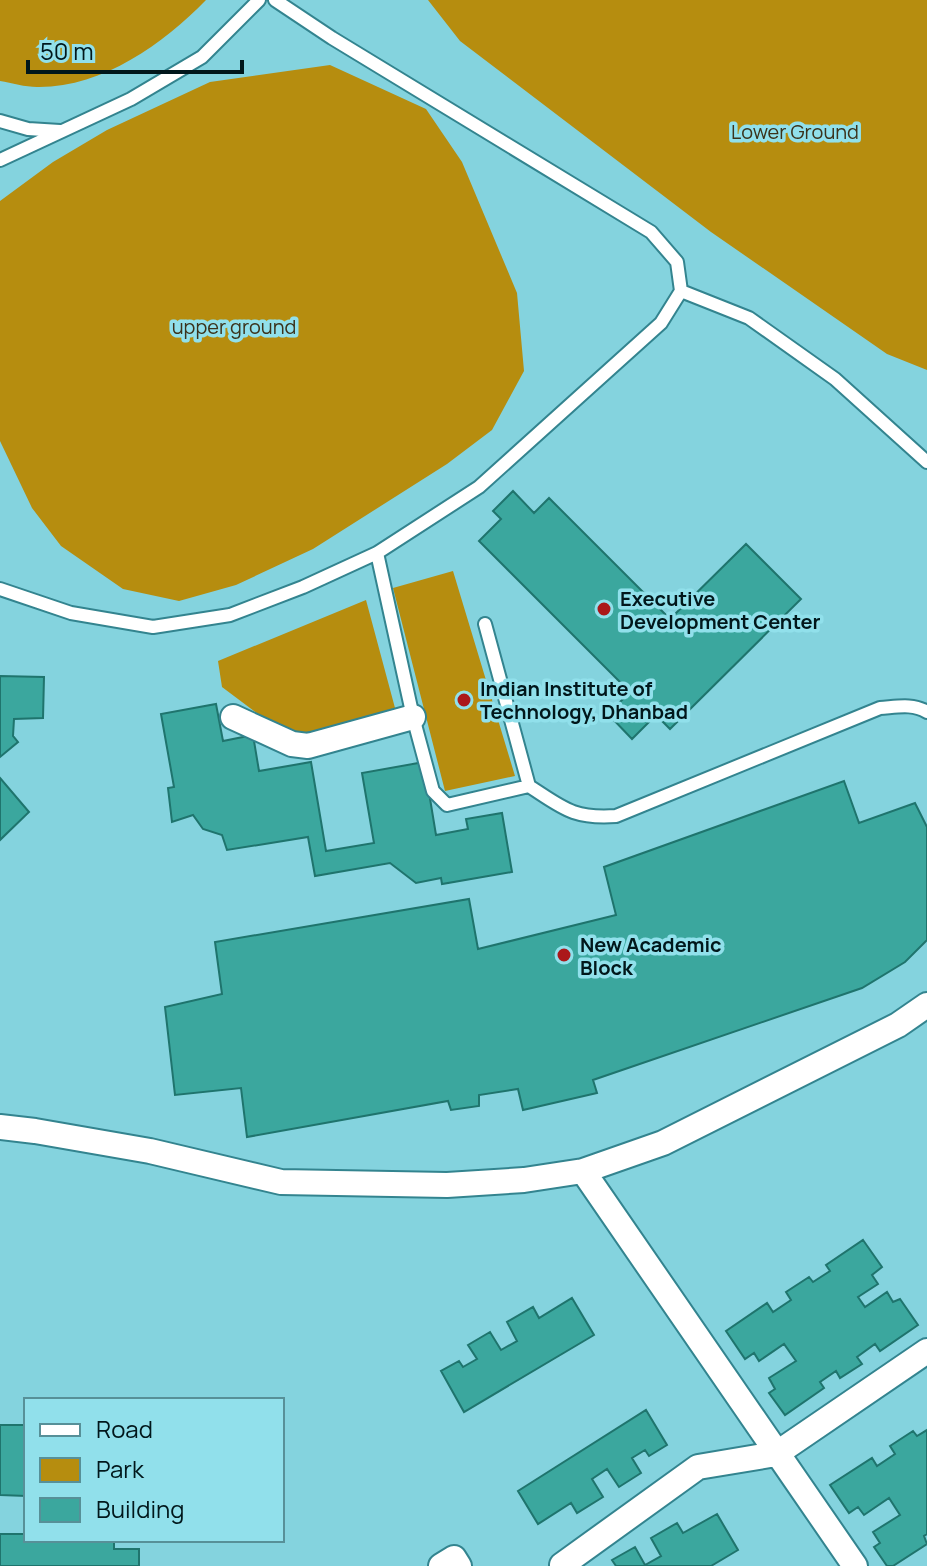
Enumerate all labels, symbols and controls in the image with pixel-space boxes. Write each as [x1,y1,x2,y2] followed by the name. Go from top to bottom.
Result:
[28,24,242,74] scale bar
[40,34,94,67] text: 50 m
[731,118,859,145] park label: Lower Ground
[172,313,296,340] park label: upper ground
[620,585,821,635] place label: Executive Development Center
[595,600,613,618] marker: Executive Development Center
[480,675,688,725] place label: Indian Institute of Technology, Dhanbad
[455,691,473,709] marker: Indian Institute of Technology, Dhanbad
[580,931,722,981] place label: New Academic Block
[555,946,573,964] marker: New Academic Block
[24,1398,284,1542] legend
[96,1412,153,1445] text: Road
[96,1452,145,1485] text: Park
[96,1492,184,1525] text: Building

